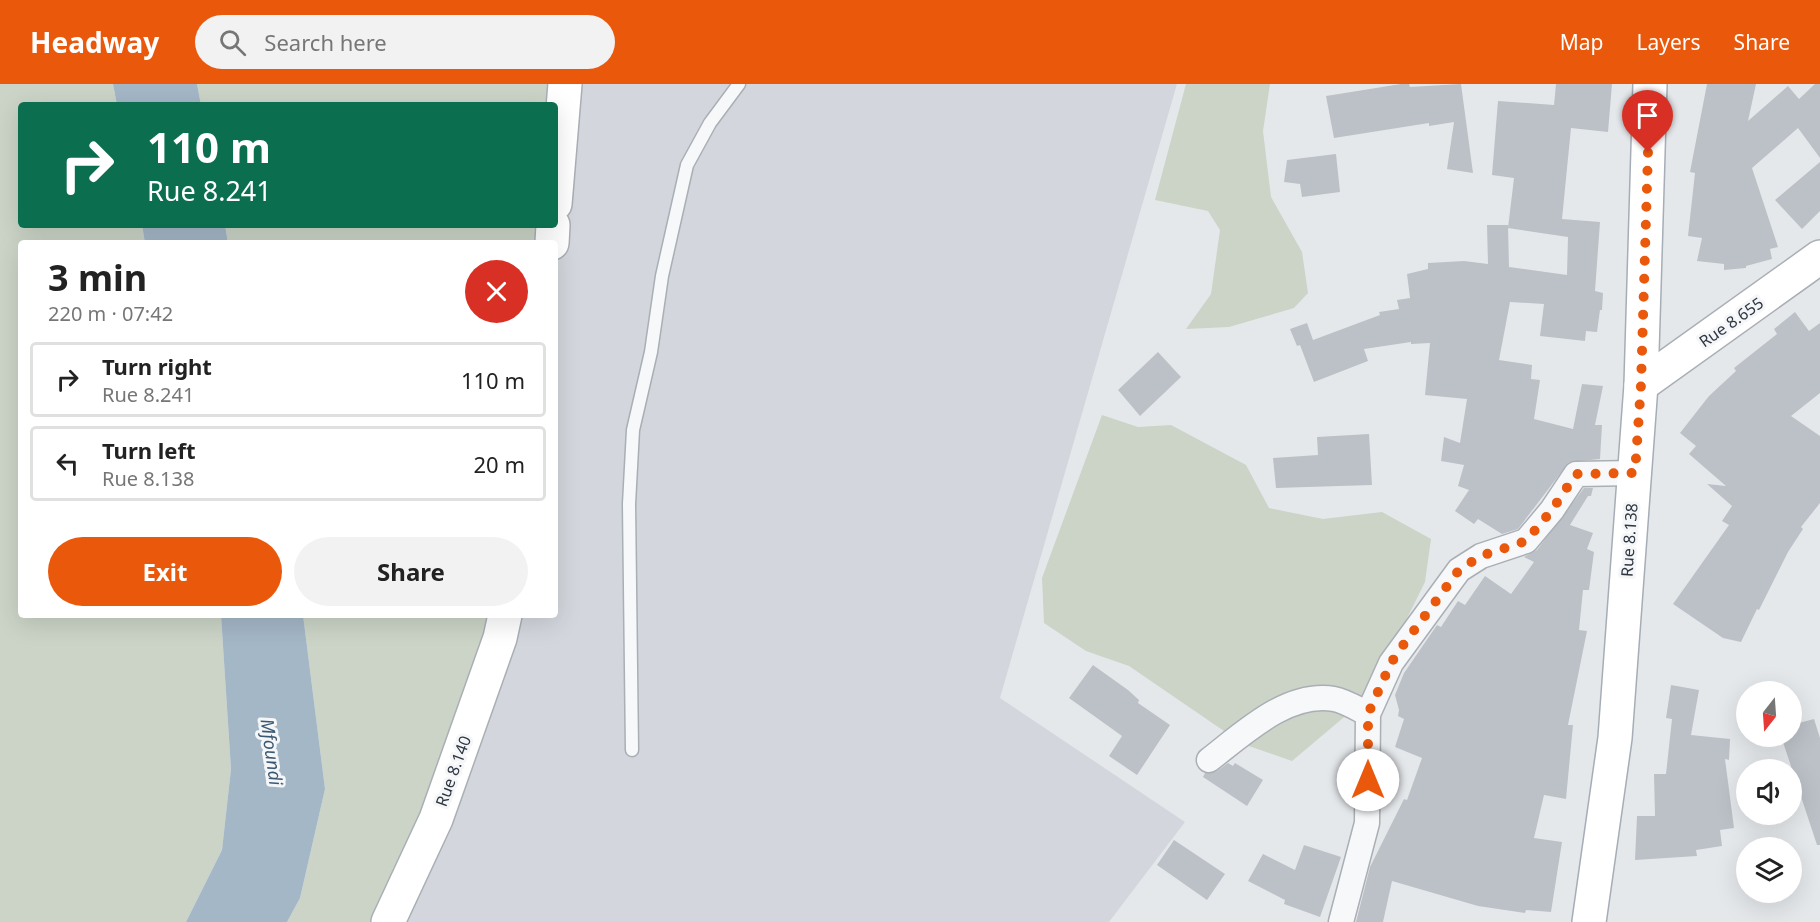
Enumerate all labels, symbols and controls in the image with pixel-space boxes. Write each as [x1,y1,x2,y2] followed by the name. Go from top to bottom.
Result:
[195,15,615,69] search box
[30,23,159,61] text: Headway
[216,26,249,59] icon: search
[264,27,387,57] text: Search here
[1560,28,1604,56] text: Map
[1637,28,1701,56] text: Layers
[1734,28,1790,56] text: Share
[1622,90,1673,152] pin
[1631,99,1664,132] icon: arrive
[147,118,271,175] text: 110 m
[48,126,126,204] icon: right
[147,172,272,209] text: Rue 8.241
[48,253,147,302] text: 3 min
[465,260,528,323] button: close
[1694,292,1768,352] street label: Rue 8.655
[48,300,173,327] text: 220 m · 07:42
[102,351,212,381] text: Turn right
[51,363,84,396] icon: right
[461,365,525,395] text: 110 m
[102,381,194,408] text: Rue 8.241
[102,435,196,465] text: Turn left
[51,447,84,480] icon: left
[474,449,525,479] text: 20 m
[102,465,194,492] text: Rue 8.138
[1615,502,1643,578] street label: Rue 8.138
[48,537,282,606] button: Exit
[294,537,528,606] button: Share
[1736,681,1802,747] north arrow
[1736,681,1802,903] map controls
[255,717,289,787] water label: Mfoundi
[430,733,476,809] street label: Rue 8.140
[1336,748,1400,812] position arrow
[1736,759,1802,825] button: sound
[1736,837,1802,903] button: layers

